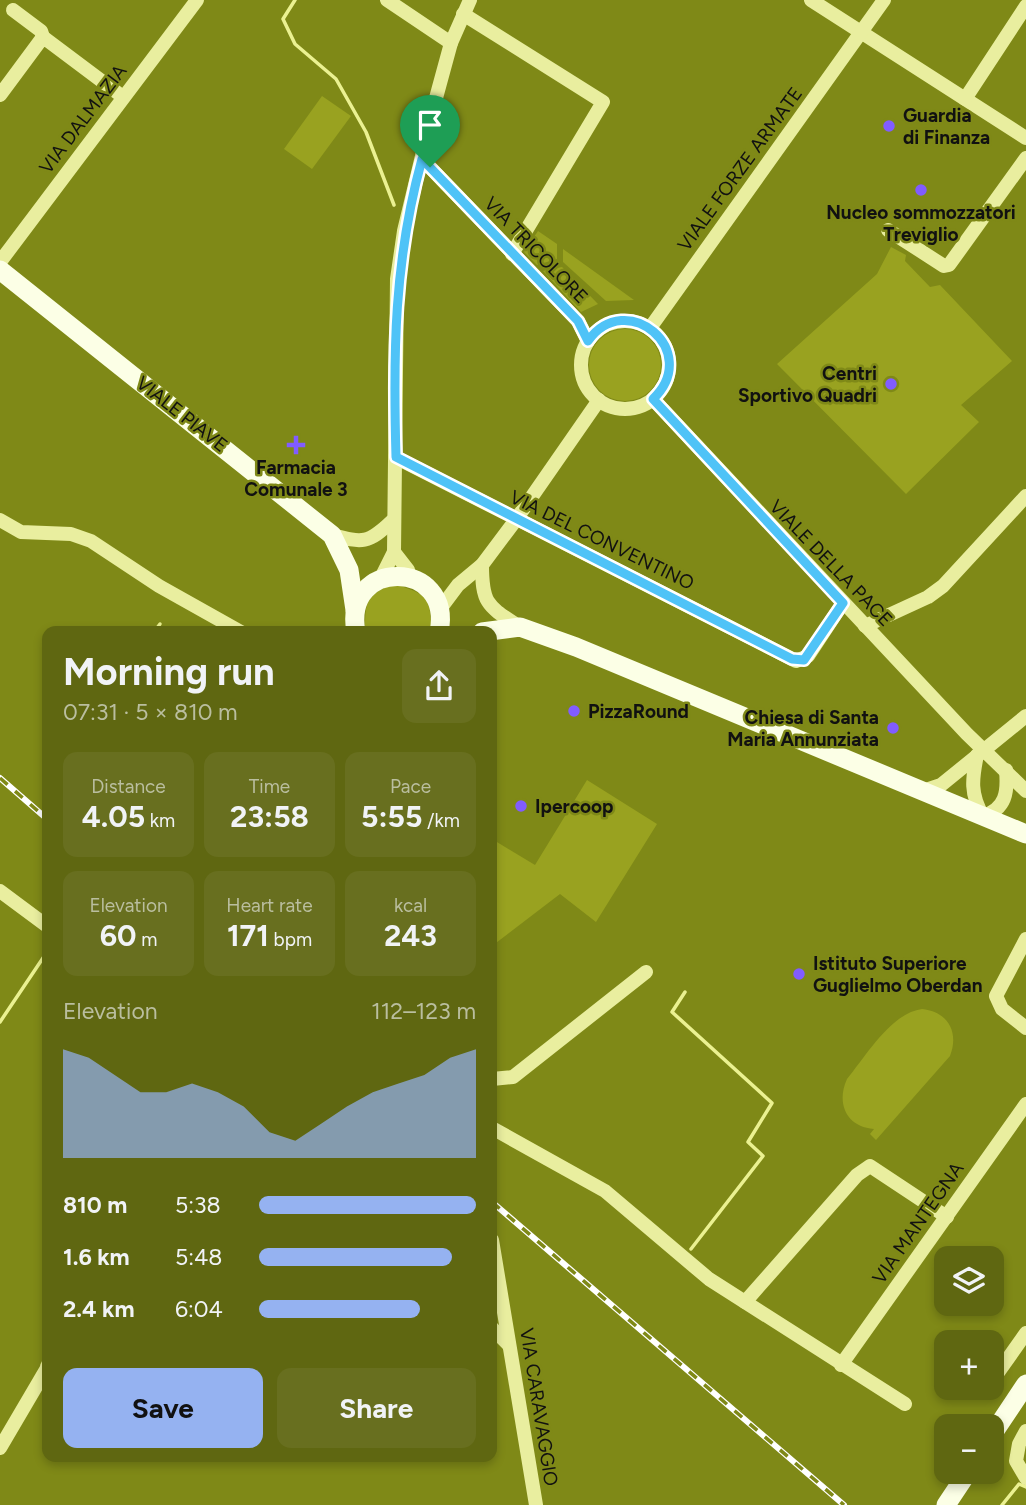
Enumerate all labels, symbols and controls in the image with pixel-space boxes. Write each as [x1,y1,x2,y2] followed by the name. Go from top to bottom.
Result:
[34,60,132,178] street label: VIA DALMAZIA
[673,82,807,256] street label: VIALE FORZE ARMATE
[400,95,460,167] pin
[903,104,990,149] place label: Guardia di Finanza
[411,106,449,144] icon: arrive
[881,118,897,134] marker: Guardia di Finanza
[913,182,929,198] marker: Nucleo sommozzatori Treviglio
[479,192,593,308] street label: VIA TRICOLORE
[826,201,1016,246] place label: Nucleo sommozzatori Treviglio
[738,362,877,407] place label: Centri Sportivo Quadri
[132,371,232,457] street label: VIALE PIAVE
[883,376,899,392] marker: Centri Sportivo Quadri
[288,437,304,453] marker: Farmacia Comunale 3
[244,456,348,501] place label: Farmacia Comunale 3
[506,485,698,595] street label: VIA DEL CONVENTINO
[765,495,897,631] street label: VIALE DELLA PACE
[63,649,275,695] text: Morning run
[402,649,476,723] button: share
[63,698,238,726] text: 07:31 · 5 × 810 m
[588,700,689,723] place label: PizzaRound
[566,703,582,719] marker: PizzaRound
[727,706,879,751] place label: Chiesa di Santa Maria Annunziata
[885,720,901,736] marker: Chiesa di Santa Maria Annunziata
[91,775,166,798] text: Distance
[249,775,290,798] text: Time
[390,775,431,798] text: Pace
[535,795,614,818] place label: Ipercoop
[82,798,145,835] text: 4.05
[230,798,309,835] text: 23:58
[361,798,422,835] text: 5:55
[513,798,529,814] marker: Ipercoop
[145,809,175,832] text: km
[422,809,460,832] text: /km
[89,894,168,917] text: Elevation
[226,894,313,917] text: Heart rate
[394,894,427,917] text: kcal
[100,917,136,954] text: 60
[227,917,269,954] text: 171
[384,917,437,954] text: 243
[136,928,157,951] text: m
[269,928,312,951] text: bpm
[813,952,983,997] place label: Istituto Superiore Guglielmo Oberdan
[791,966,807,982] marker: Istituto Superiore Guglielmo Oberdan
[63,997,158,1025] text: Elevation
[371,997,476,1025] text: 112–123 m
[867,1158,969,1288] street label: VIA MANTEGNA
[63,1191,127,1219] text: 810 m
[175,1191,221,1219] text: 5:38
[63,1243,130,1271] text: 1.6 km
[175,1243,222,1271] text: 5:48
[934,1246,1004,1484] map controls
[934,1246,1004,1316] button: layers
[63,1295,134,1323] text: 2.4 km
[175,1295,223,1323] text: 6:04
[515,1326,563,1488] street label: VIA CARAVAGGIO
[934,1330,1004,1400] button: +
[63,1368,263,1448] button: Save
[277,1368,476,1448] button: Share
[934,1414,1004,1484] button: −

